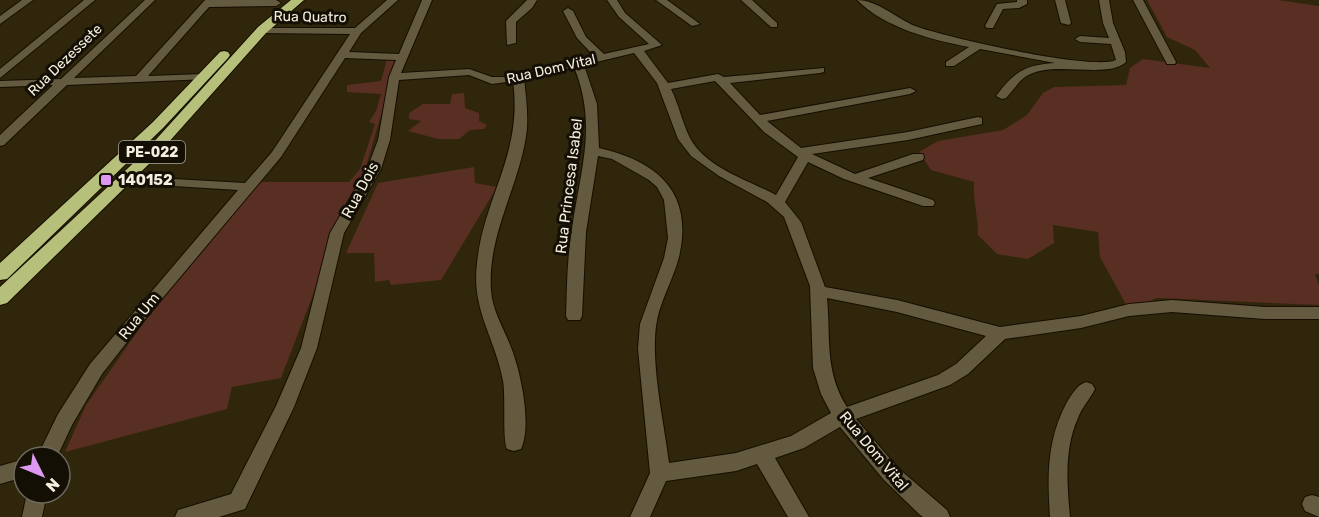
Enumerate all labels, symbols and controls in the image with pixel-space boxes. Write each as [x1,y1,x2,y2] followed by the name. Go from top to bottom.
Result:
[273,8,347,26] street label: Rua Quatro
[24,20,106,100] street label: Rua Dezessete
[505,50,597,88] street label: Rua Dom Vital
[552,117,586,255] street label: Rua Princesa Isabel
[119,141,185,163] road number: PE-022
[338,159,382,221] street label: Rua Dois
[118,171,173,189] place label: 140152
[99,173,113,187] marker: 140152
[115,289,163,343] street label: Rua Um
[836,408,912,494] street label: Rua Dom Vital
[12,445,72,505] north arrow
[42,474,63,496] text: N

